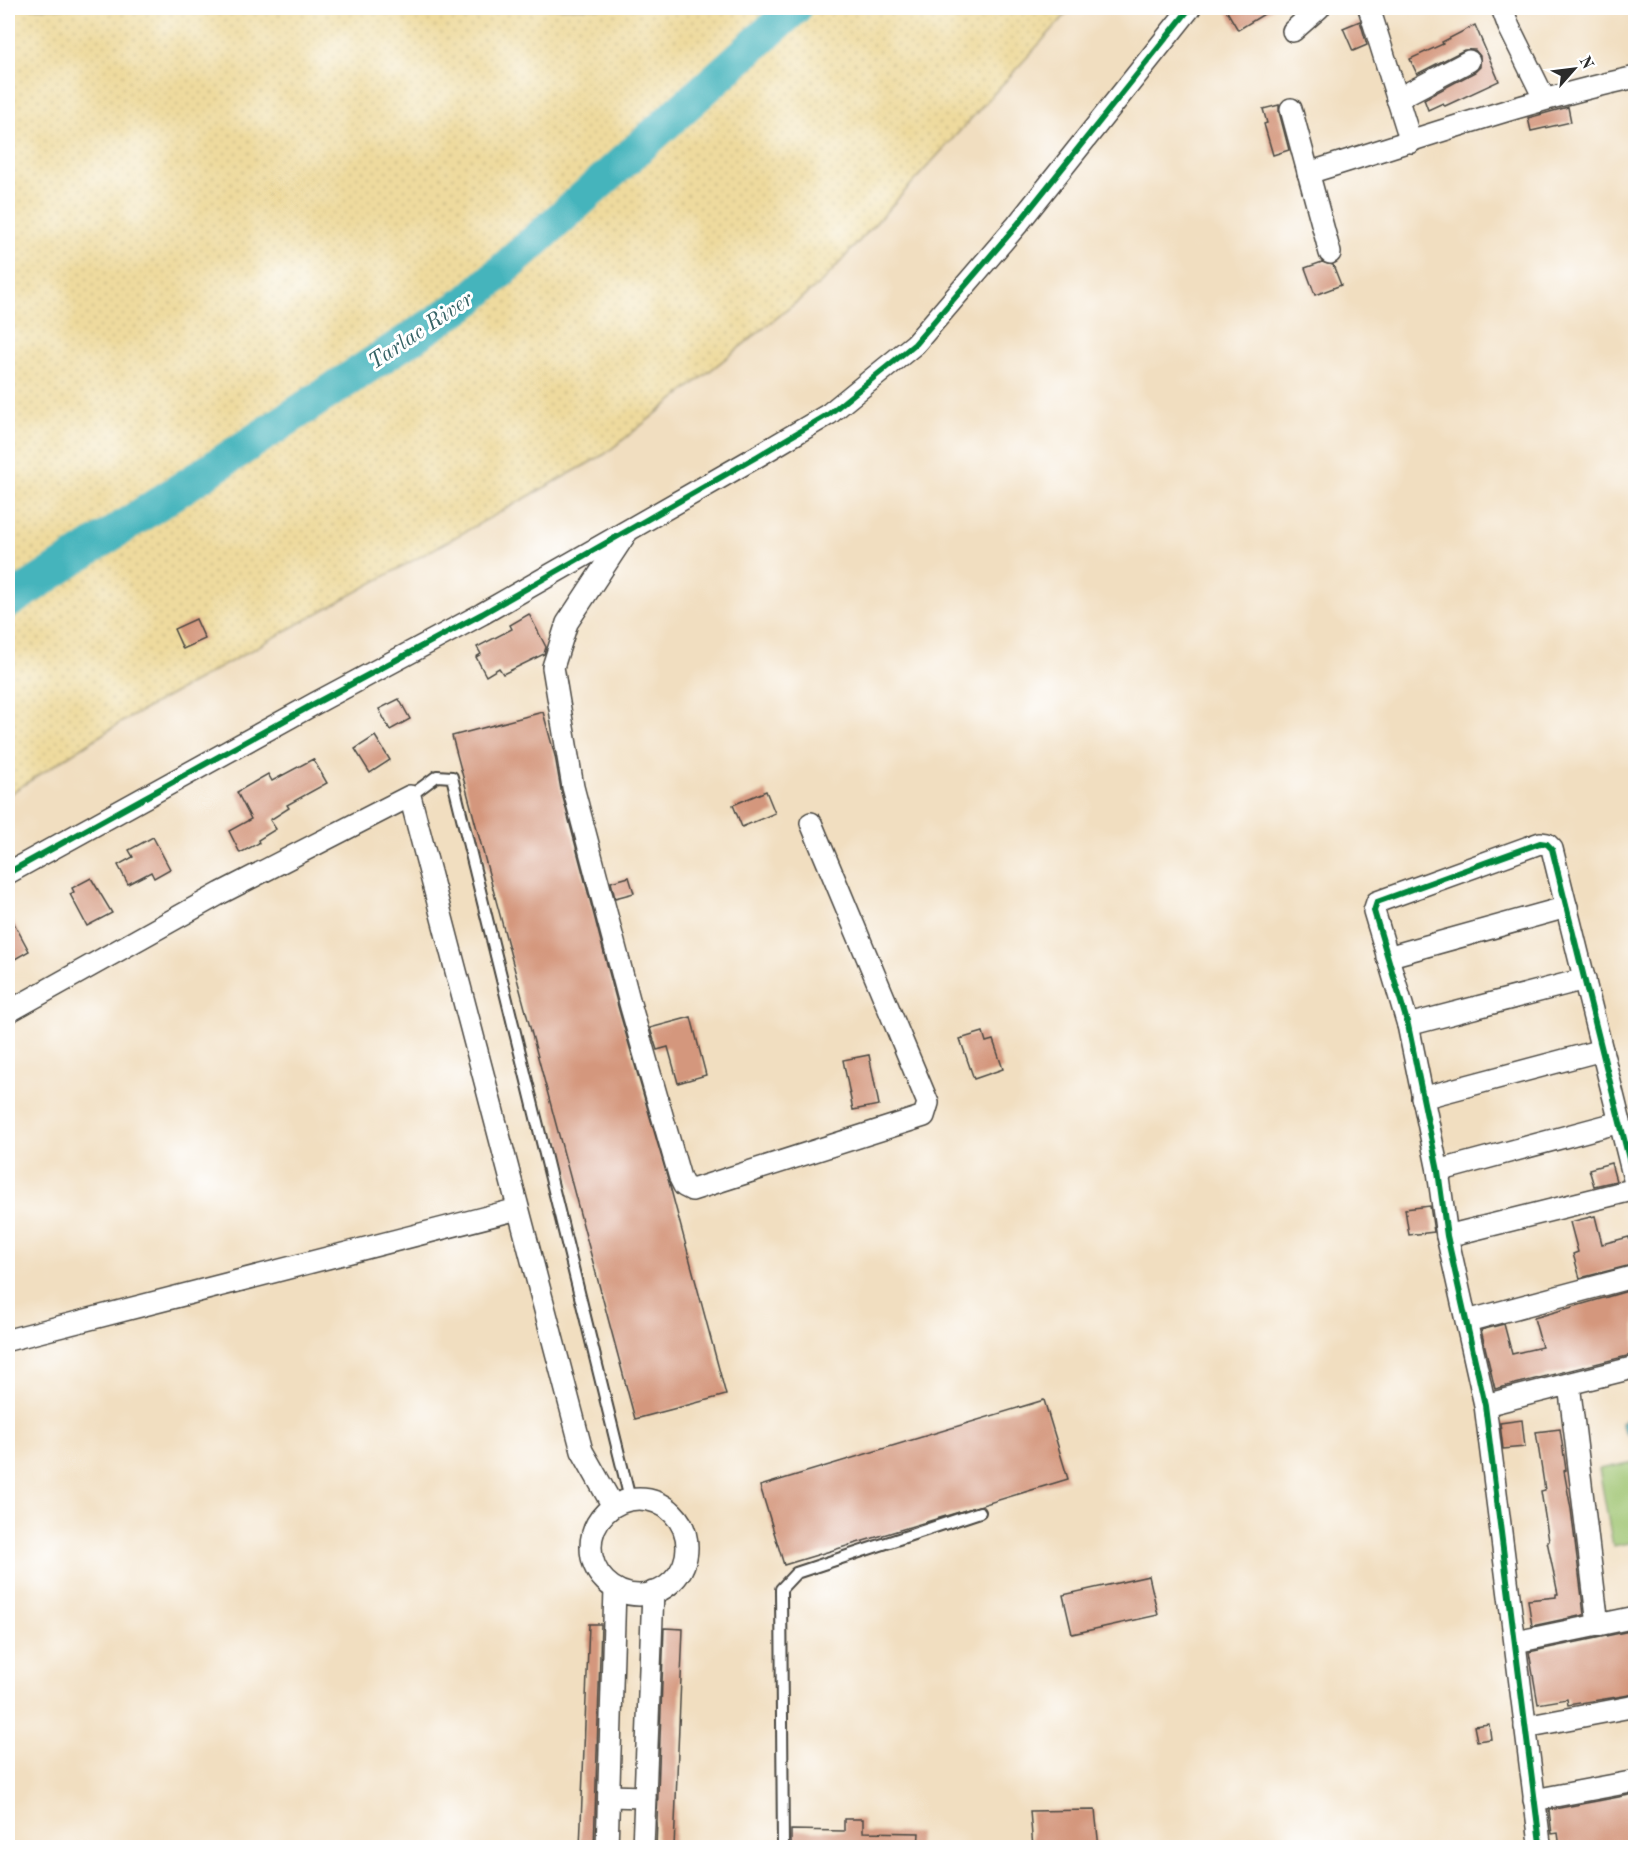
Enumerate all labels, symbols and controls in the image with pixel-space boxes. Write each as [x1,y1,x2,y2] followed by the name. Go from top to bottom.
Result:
[1544,39,1604,99] north arrow
[1576,54,1596,73] text: N
[365,288,478,374] water label: Tarlac River

